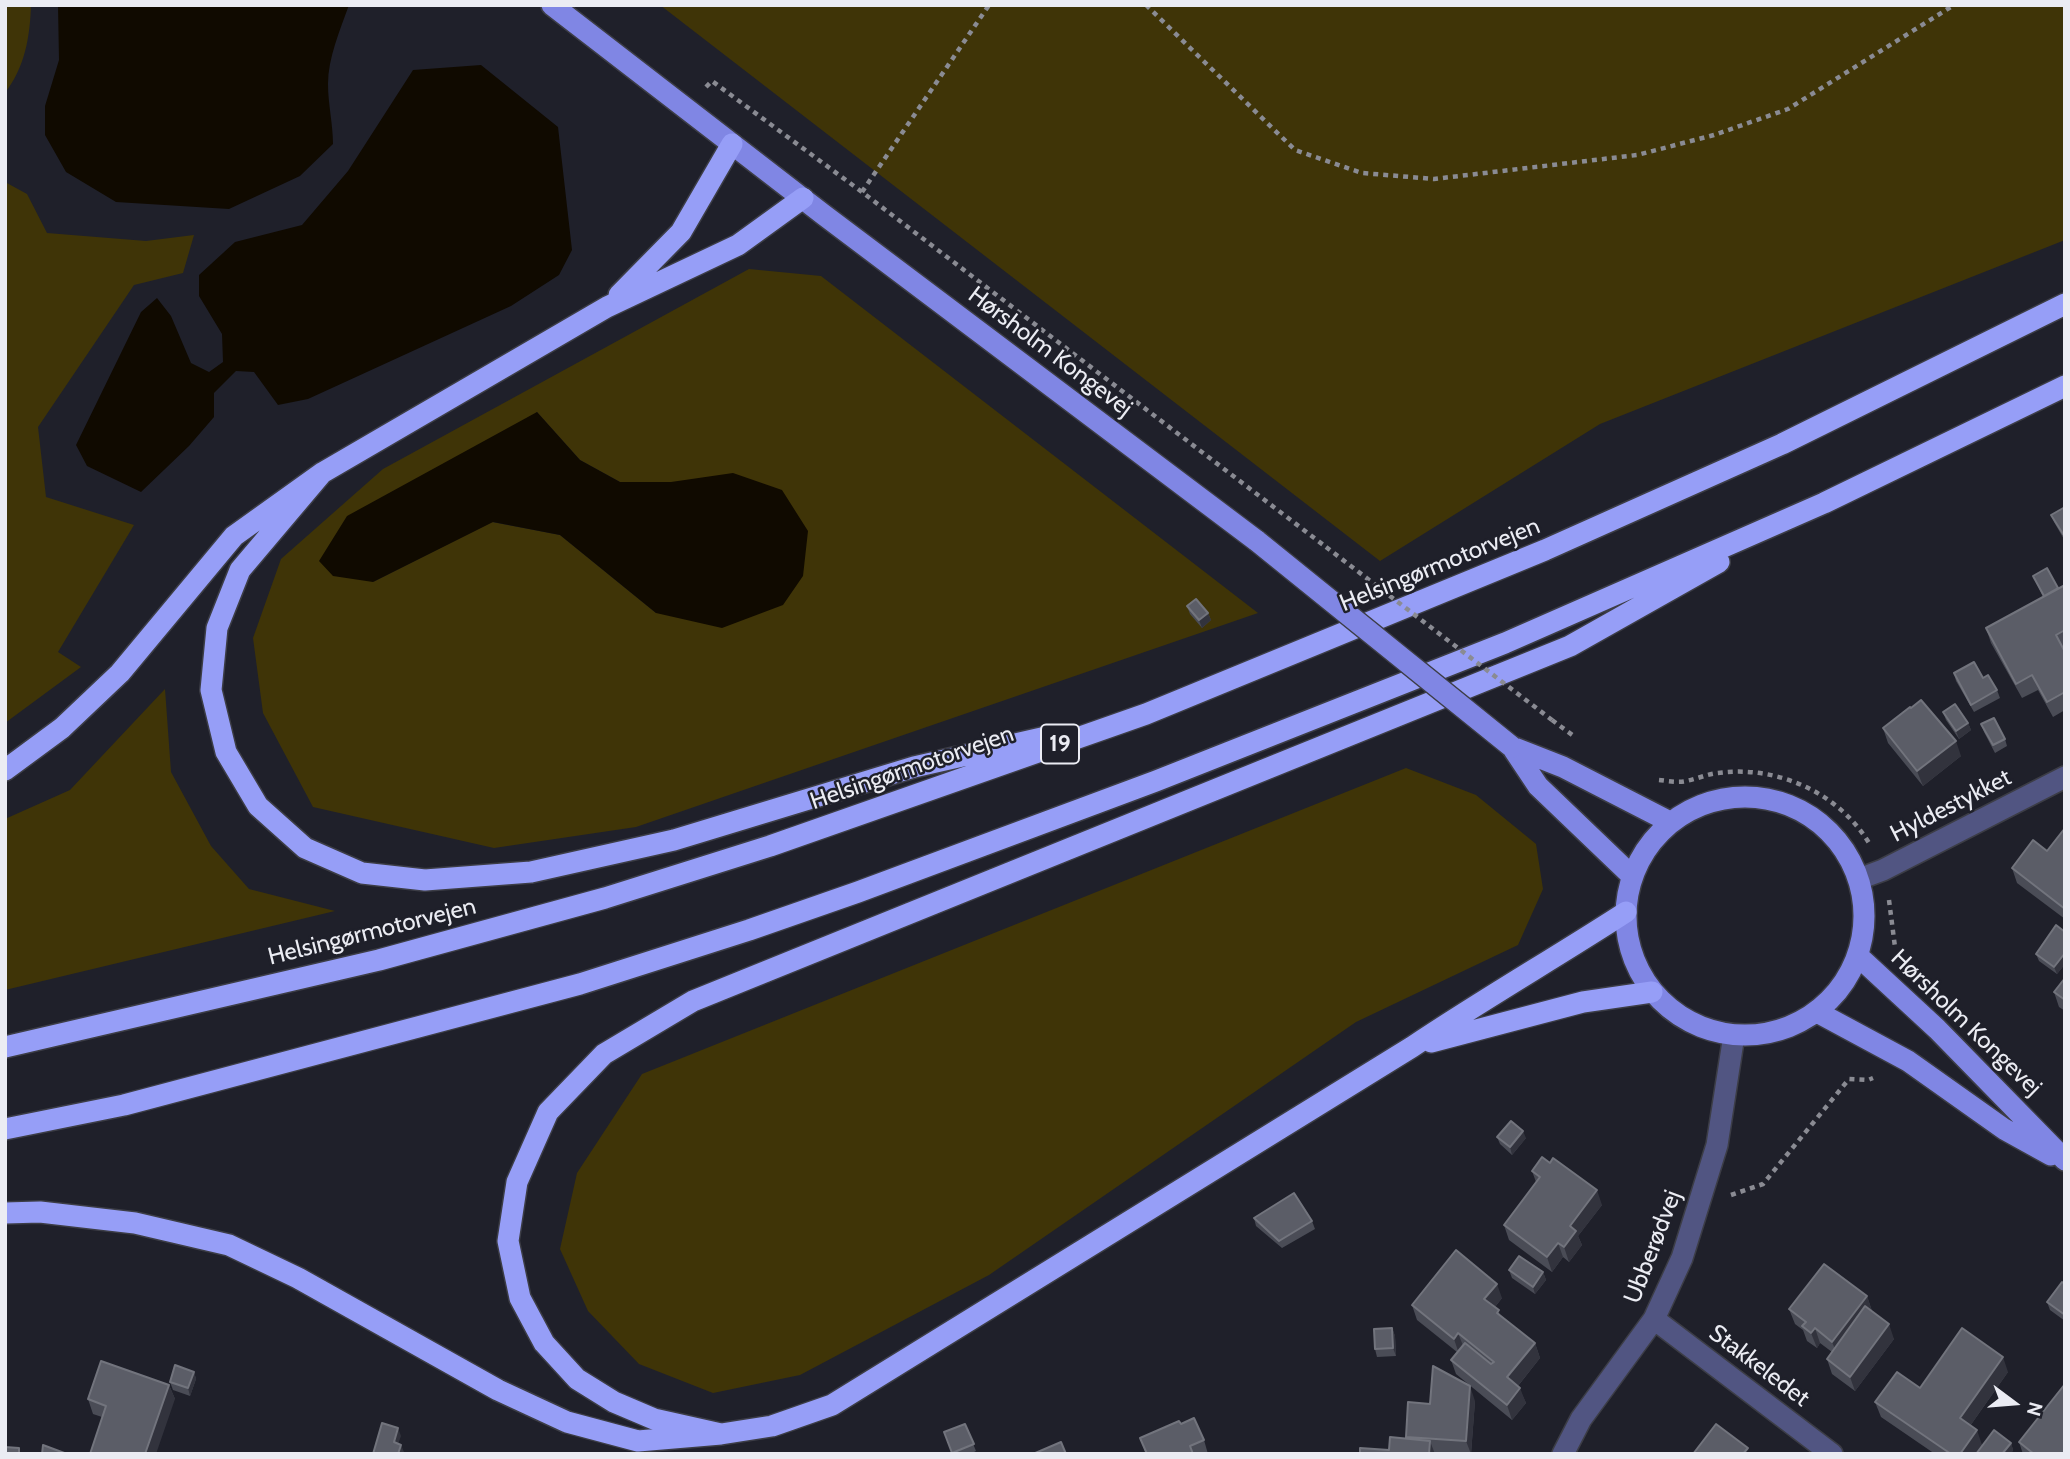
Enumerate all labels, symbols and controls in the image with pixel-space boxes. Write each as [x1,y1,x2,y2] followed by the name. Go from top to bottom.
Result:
[962,281,1138,423] street label: Hørsholm Kongevej
[1336,512,1544,618] street label: Helsingørmotorvejen
[806,720,1018,816] street label: Helsingørmotorvejen
[1041,724,1079,764] road number: 19
[1886,763,2016,849] street label: Hyldestykket
[265,892,479,972] street label: Helsingørmotorvejen
[1885,944,2047,1102] street label: Hørsholm Kongevej
[1618,1186,1688,1308] street label: Ubberødvej
[1703,1319,1815,1413] street label: Stakkeledet
[1979,1368,2049,1438] north arrow
[2022,1399,2048,1419] text: N

